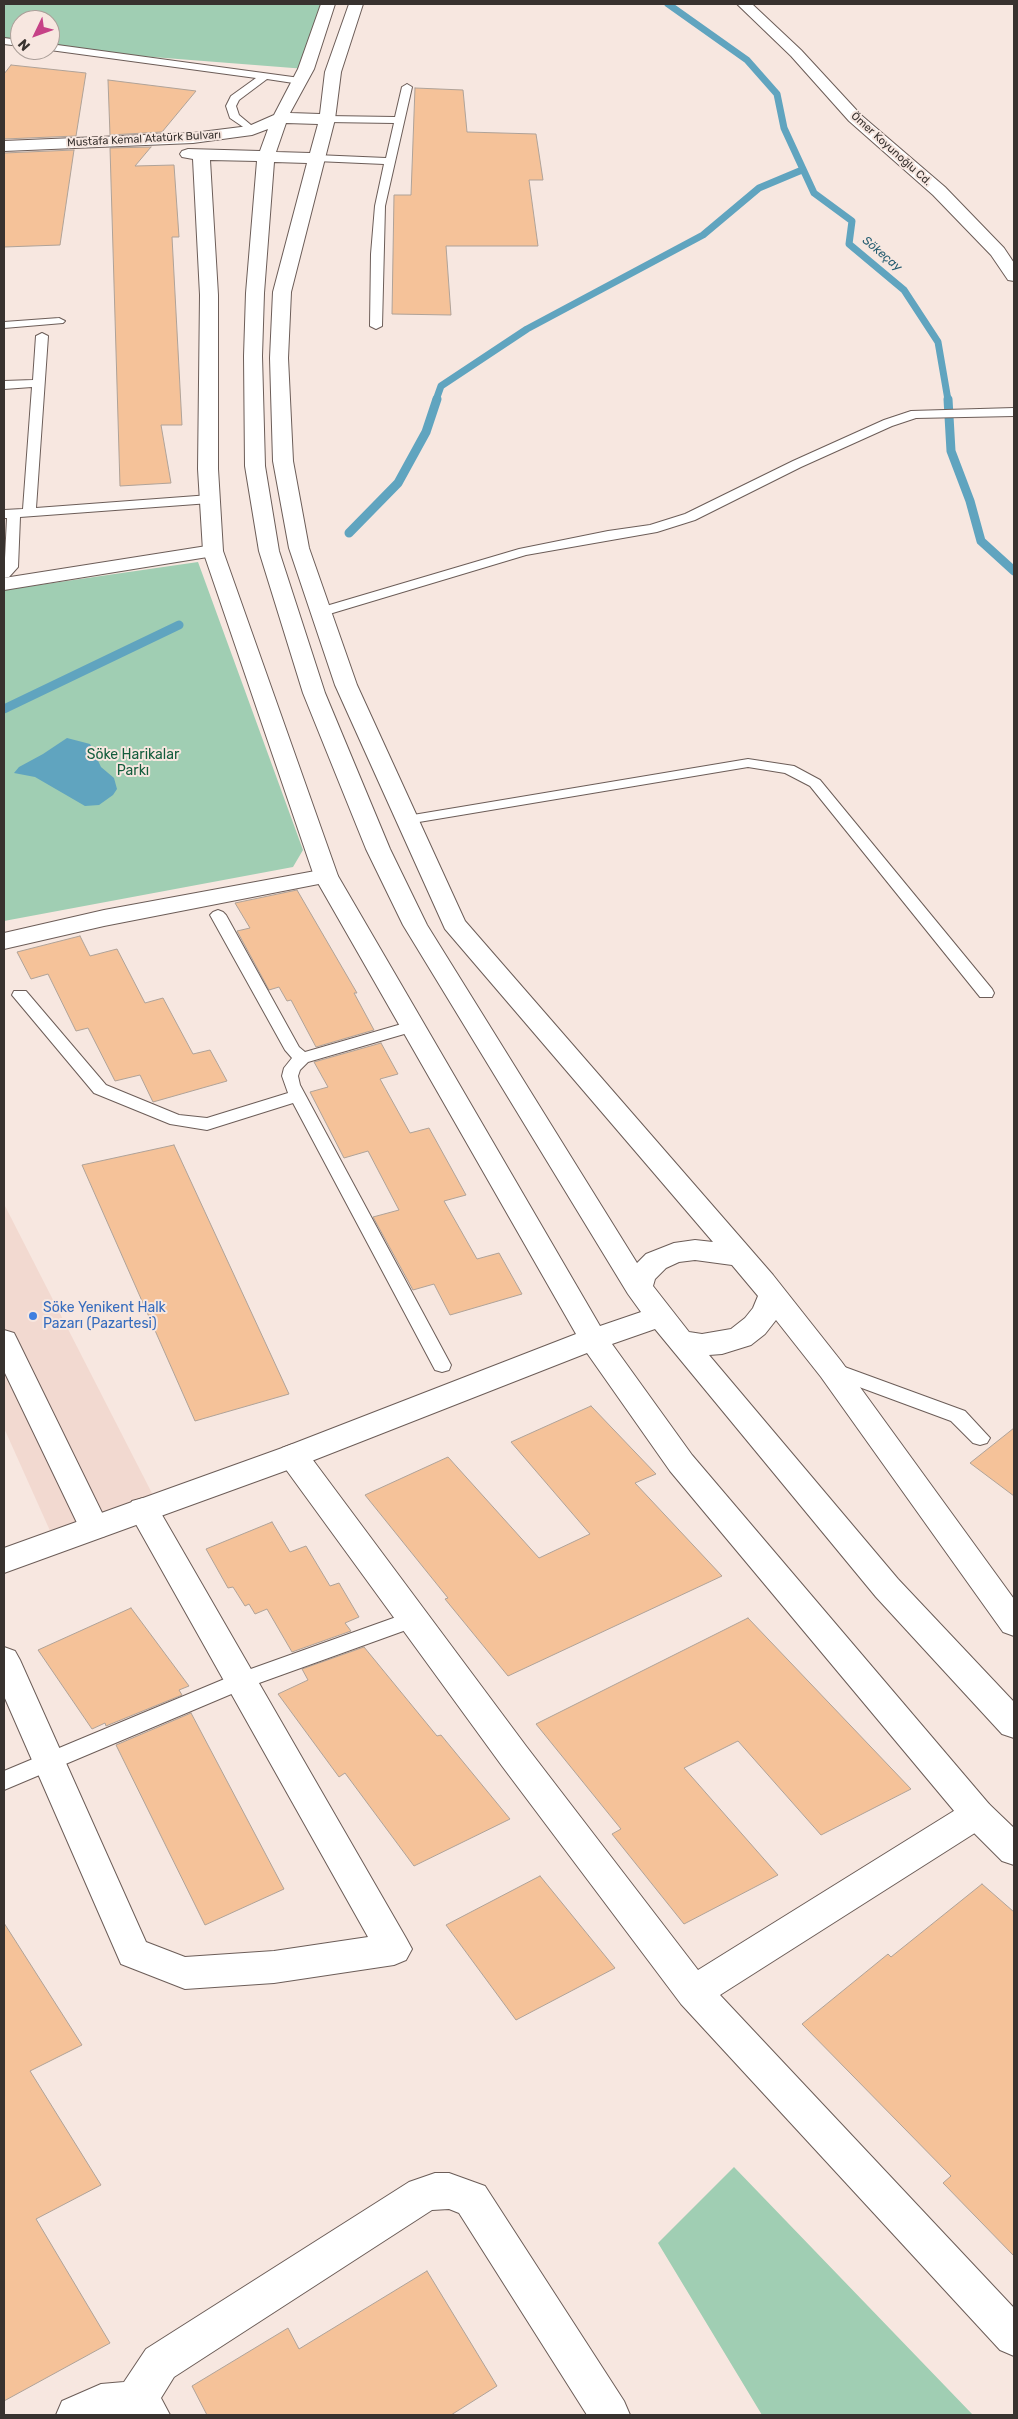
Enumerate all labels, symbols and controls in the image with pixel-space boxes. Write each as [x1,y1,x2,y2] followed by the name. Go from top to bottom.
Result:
[10,10,60,60] north arrow
[15,35,34,54] text: N
[848,109,934,189] street label: Ömer Koyunoğlu Cd.
[67,128,221,150] street label: Mustafa Kemal Atatürk Bulvarı
[859,233,905,275] water label: Sökeçay
[87,747,179,780] park label: Söke Harikalar Parkı
[43,1300,166,1332] place label: Söke Yenikent Halk Pazarı (Pazartesi)
[27,1310,39,1322] marker: Söke Yenikent Halk Pazarı (Pazartesi)

